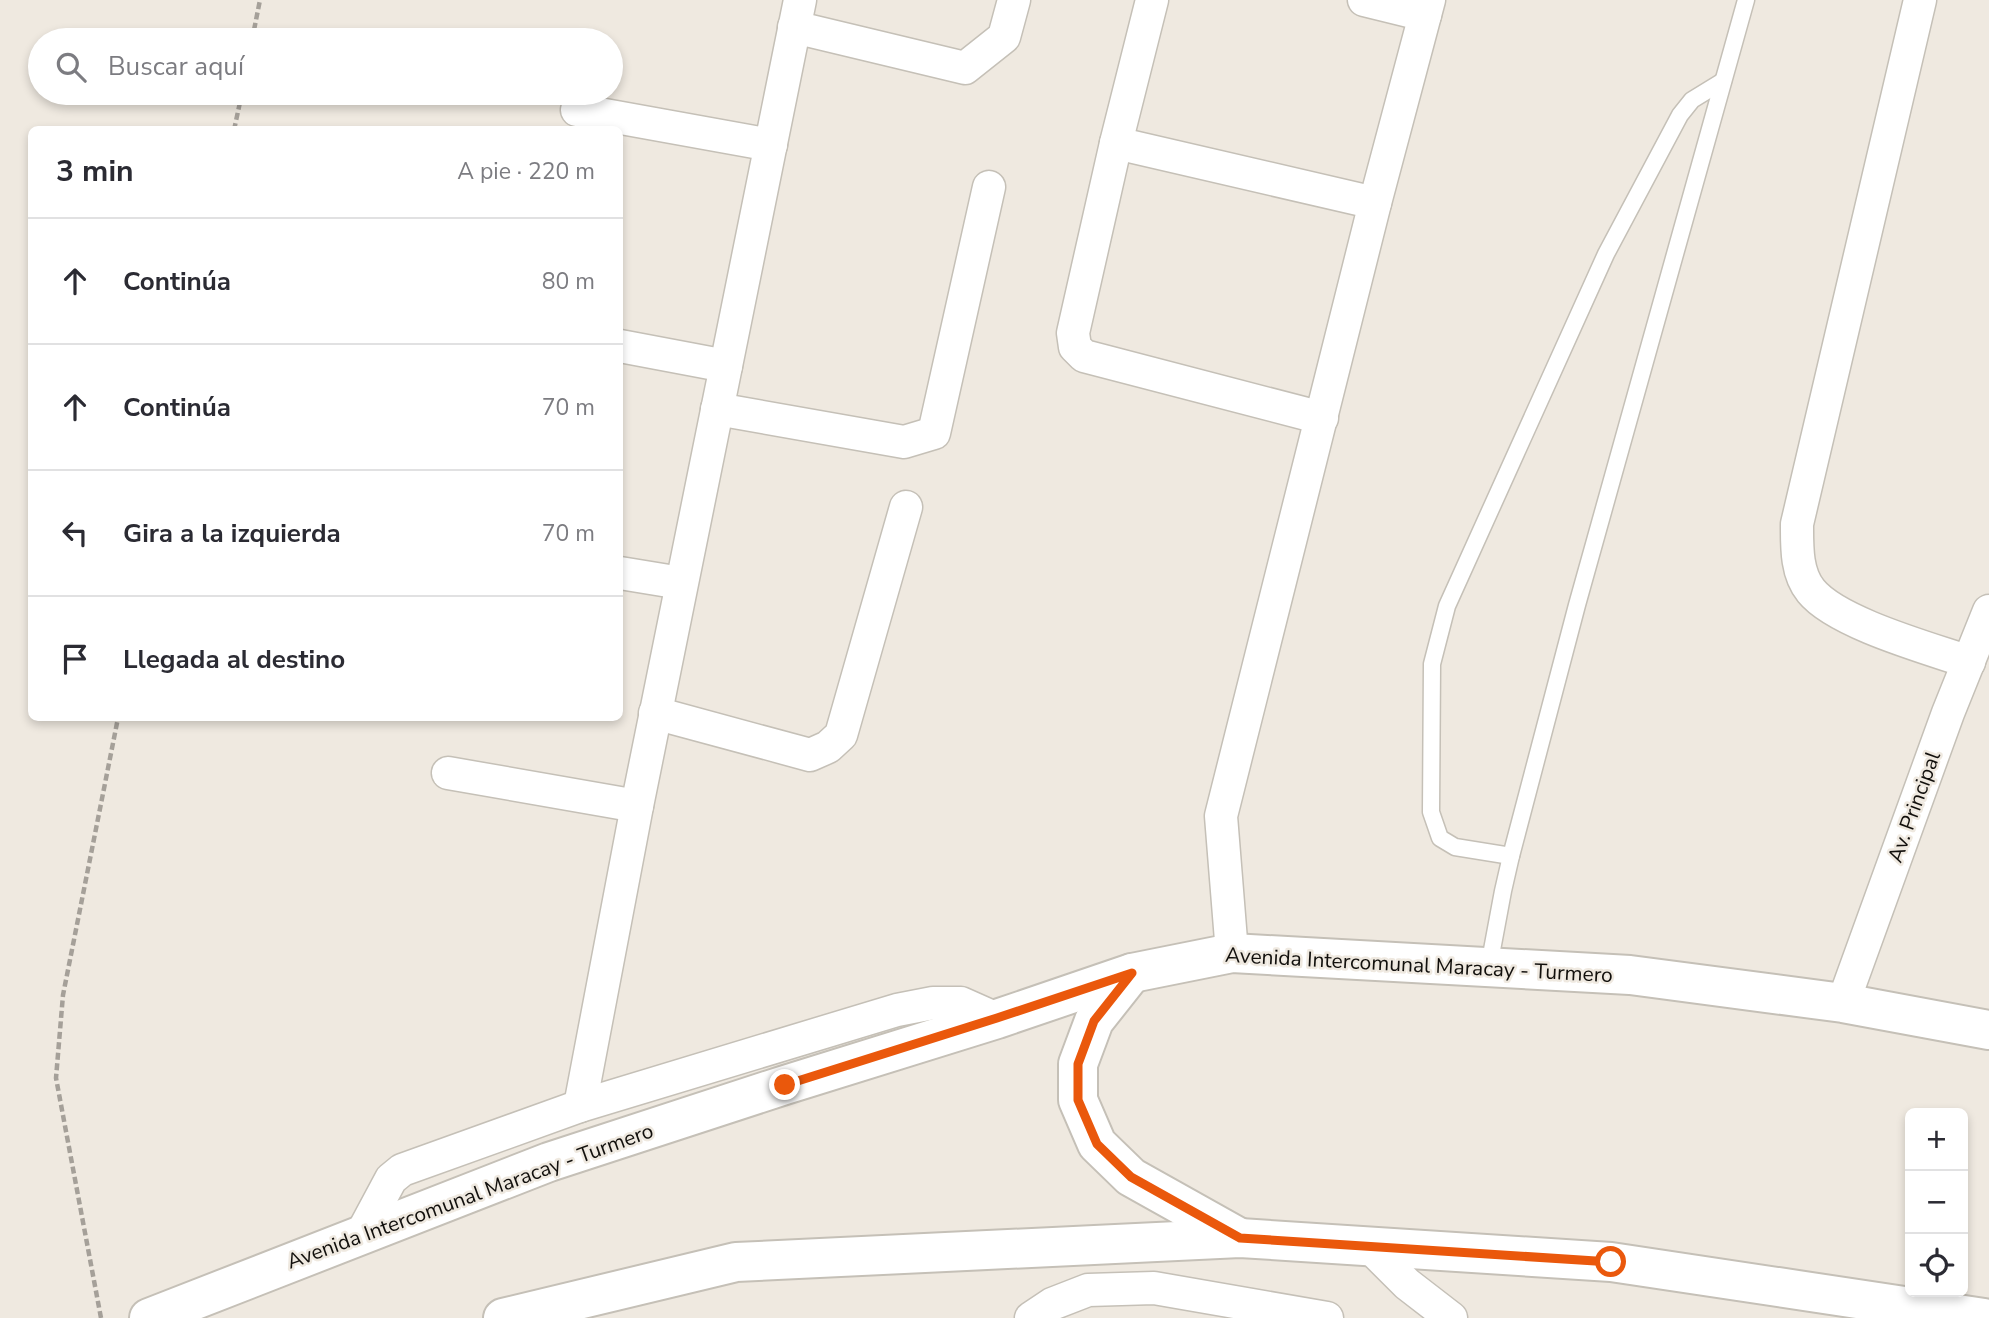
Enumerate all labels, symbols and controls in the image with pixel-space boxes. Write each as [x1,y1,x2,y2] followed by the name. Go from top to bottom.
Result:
[28,28,623,105] search box
[52,48,90,86] icon: search
[108,49,244,84] text: Buscar aquí
[56,151,134,192] text: 3 min
[457,156,595,187] text: A pie · 220 m
[56,262,94,300] icon: ahead
[123,264,231,299] text: Continúa
[542,266,595,297] text: 80 m
[56,388,94,426] icon: ahead
[123,390,231,425] text: Continúa
[542,392,595,423] text: 70 m
[56,514,94,552] icon: left
[123,516,341,551] text: Gira a la izquierda
[542,518,595,549] text: 70 m
[56,640,94,678] icon: arrive
[123,642,345,677] text: Llegada al destino
[1881,747,1947,866] street label: Av. Principal
[1224,941,1614,989] street label: Avenida Intercomunal Maracay - Turmero
[769,1069,800,1100] route end
[1905,1108,1968,1297] map controls
[1905,1108,1968,1171] button: +
[283,1116,657,1276] street label: Avenida Intercomunal Maracay - Turmero
[1905,1171,1968,1234] button: −
[1905,1234,1968,1297] button: locate
[1595,1246,1626,1277] route start

